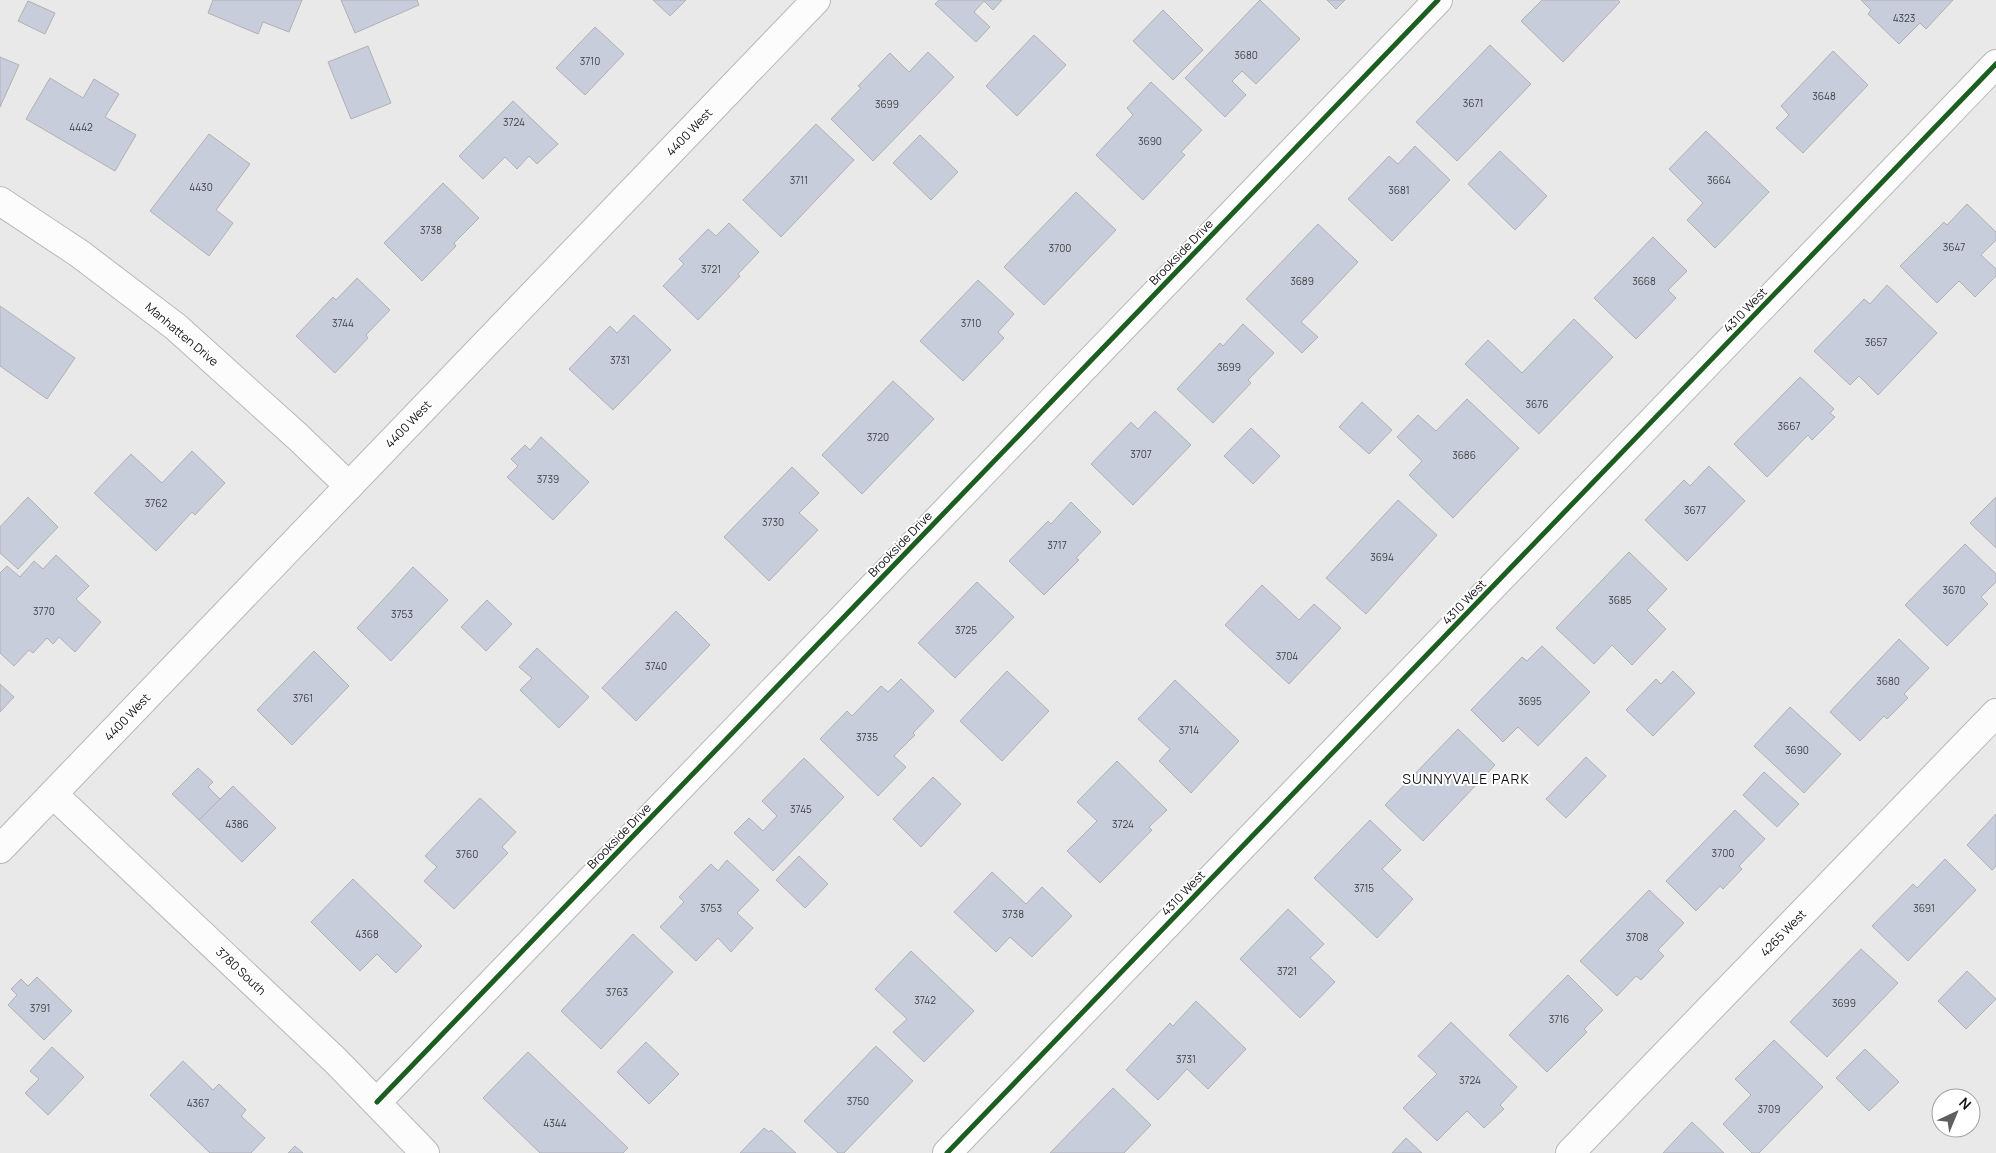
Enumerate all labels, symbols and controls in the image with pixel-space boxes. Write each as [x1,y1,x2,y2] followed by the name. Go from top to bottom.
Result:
[1893,11,1915,25] house number: 4323
[1234,48,1258,62] house number: 3680
[580,54,600,68] house number: 3710
[1812,89,1836,103] house number: 3648
[1463,96,1483,110] house number: 3671
[875,97,899,111] house number: 3699
[662,104,716,159] street label: 4400 West
[503,115,525,129] house number: 3724
[69,120,93,134] house number: 4442
[1138,134,1162,148] house number: 3690
[790,173,808,187] house number: 3711
[1707,173,1731,187] house number: 3664
[189,180,213,194] house number: 4430
[1388,183,1410,197] house number: 3681
[1145,215,1217,289] street label: Brookside Drive
[420,223,442,237] house number: 3738
[1943,240,1965,254] house number: 3647
[1049,241,1071,255] house number: 3700
[701,262,721,276] house number: 3721
[1290,274,1314,288] house number: 3689
[1632,274,1656,288] house number: 3668
[1719,284,1771,336] street label: 4310 West
[142,298,222,370] street label: Manhatten Drive
[332,316,354,330] house number: 3744
[961,316,981,330] house number: 3710
[1865,335,1887,349] house number: 3657
[610,353,630,367] house number: 3731
[1217,360,1241,374] house number: 3699
[381,396,435,451] street label: 4400 West
[1526,397,1548,411] house number: 3676
[1778,419,1800,433] house number: 3667
[867,430,889,444] house number: 3720
[1130,447,1152,461] house number: 3707
[1452,448,1476,462] house number: 3686
[537,472,559,486] house number: 3739
[145,496,168,510] house number: 3762
[1684,503,1706,517] house number: 3677
[864,507,936,581] street label: Brookside Drive
[762,515,784,529] house number: 3730
[1047,538,1067,552] house number: 3717
[1370,550,1394,564] house number: 3694
[1438,576,1490,628] street label: 4310 West
[1943,583,1965,597] house number: 3670
[1608,593,1632,607] house number: 3685
[33,604,55,618] house number: 3770
[391,607,413,621] house number: 3753
[955,623,977,637] house number: 3725
[1276,649,1298,663] house number: 3704
[645,659,667,673] house number: 3740
[1876,674,1900,688] house number: 3680
[100,689,154,744] street label: 4400 West
[293,691,313,705] house number: 3761
[1518,694,1542,708] house number: 3695
[1179,723,1199,737] house number: 3714
[856,730,878,744] house number: 3735
[1785,743,1809,757] house number: 3690
[1402,769,1530,788] district label: SUNNYVALE PARK
[583,799,655,873] street label: Brookside Drive
[790,802,812,816] house number: 3745
[225,817,249,831] house number: 4386
[1112,817,1134,831] house number: 3724
[1712,846,1734,860] house number: 3700
[456,847,478,861] house number: 3760
[1157,867,1209,919] street label: 4310 West
[1354,881,1374,895] house number: 3715
[700,901,722,915] house number: 3753
[1913,901,1935,915] house number: 3691
[1756,906,1810,960] street label: 4265 West
[1002,907,1024,921] house number: 3738
[355,927,379,941] house number: 4368
[1626,930,1648,944] house number: 3708
[212,943,270,999] street label: 3780 South
[1277,964,1297,978] house number: 3721
[606,985,628,999] house number: 3763
[914,993,936,1007] house number: 3742
[1832,996,1856,1010] house number: 3699
[30,1001,50,1015] house number: 3791
[1549,1012,1569,1026] house number: 3716
[1176,1052,1196,1066] house number: 3731
[1459,1073,1481,1087] house number: 3724
[1931,1088,1981,1138] north arrow
[1955,1093,1976,1114] text: N
[847,1094,869,1108] house number: 3750
[187,1096,209,1110] house number: 4367
[1758,1102,1780,1116] house number: 3709
[543,1116,567,1130] house number: 4344

